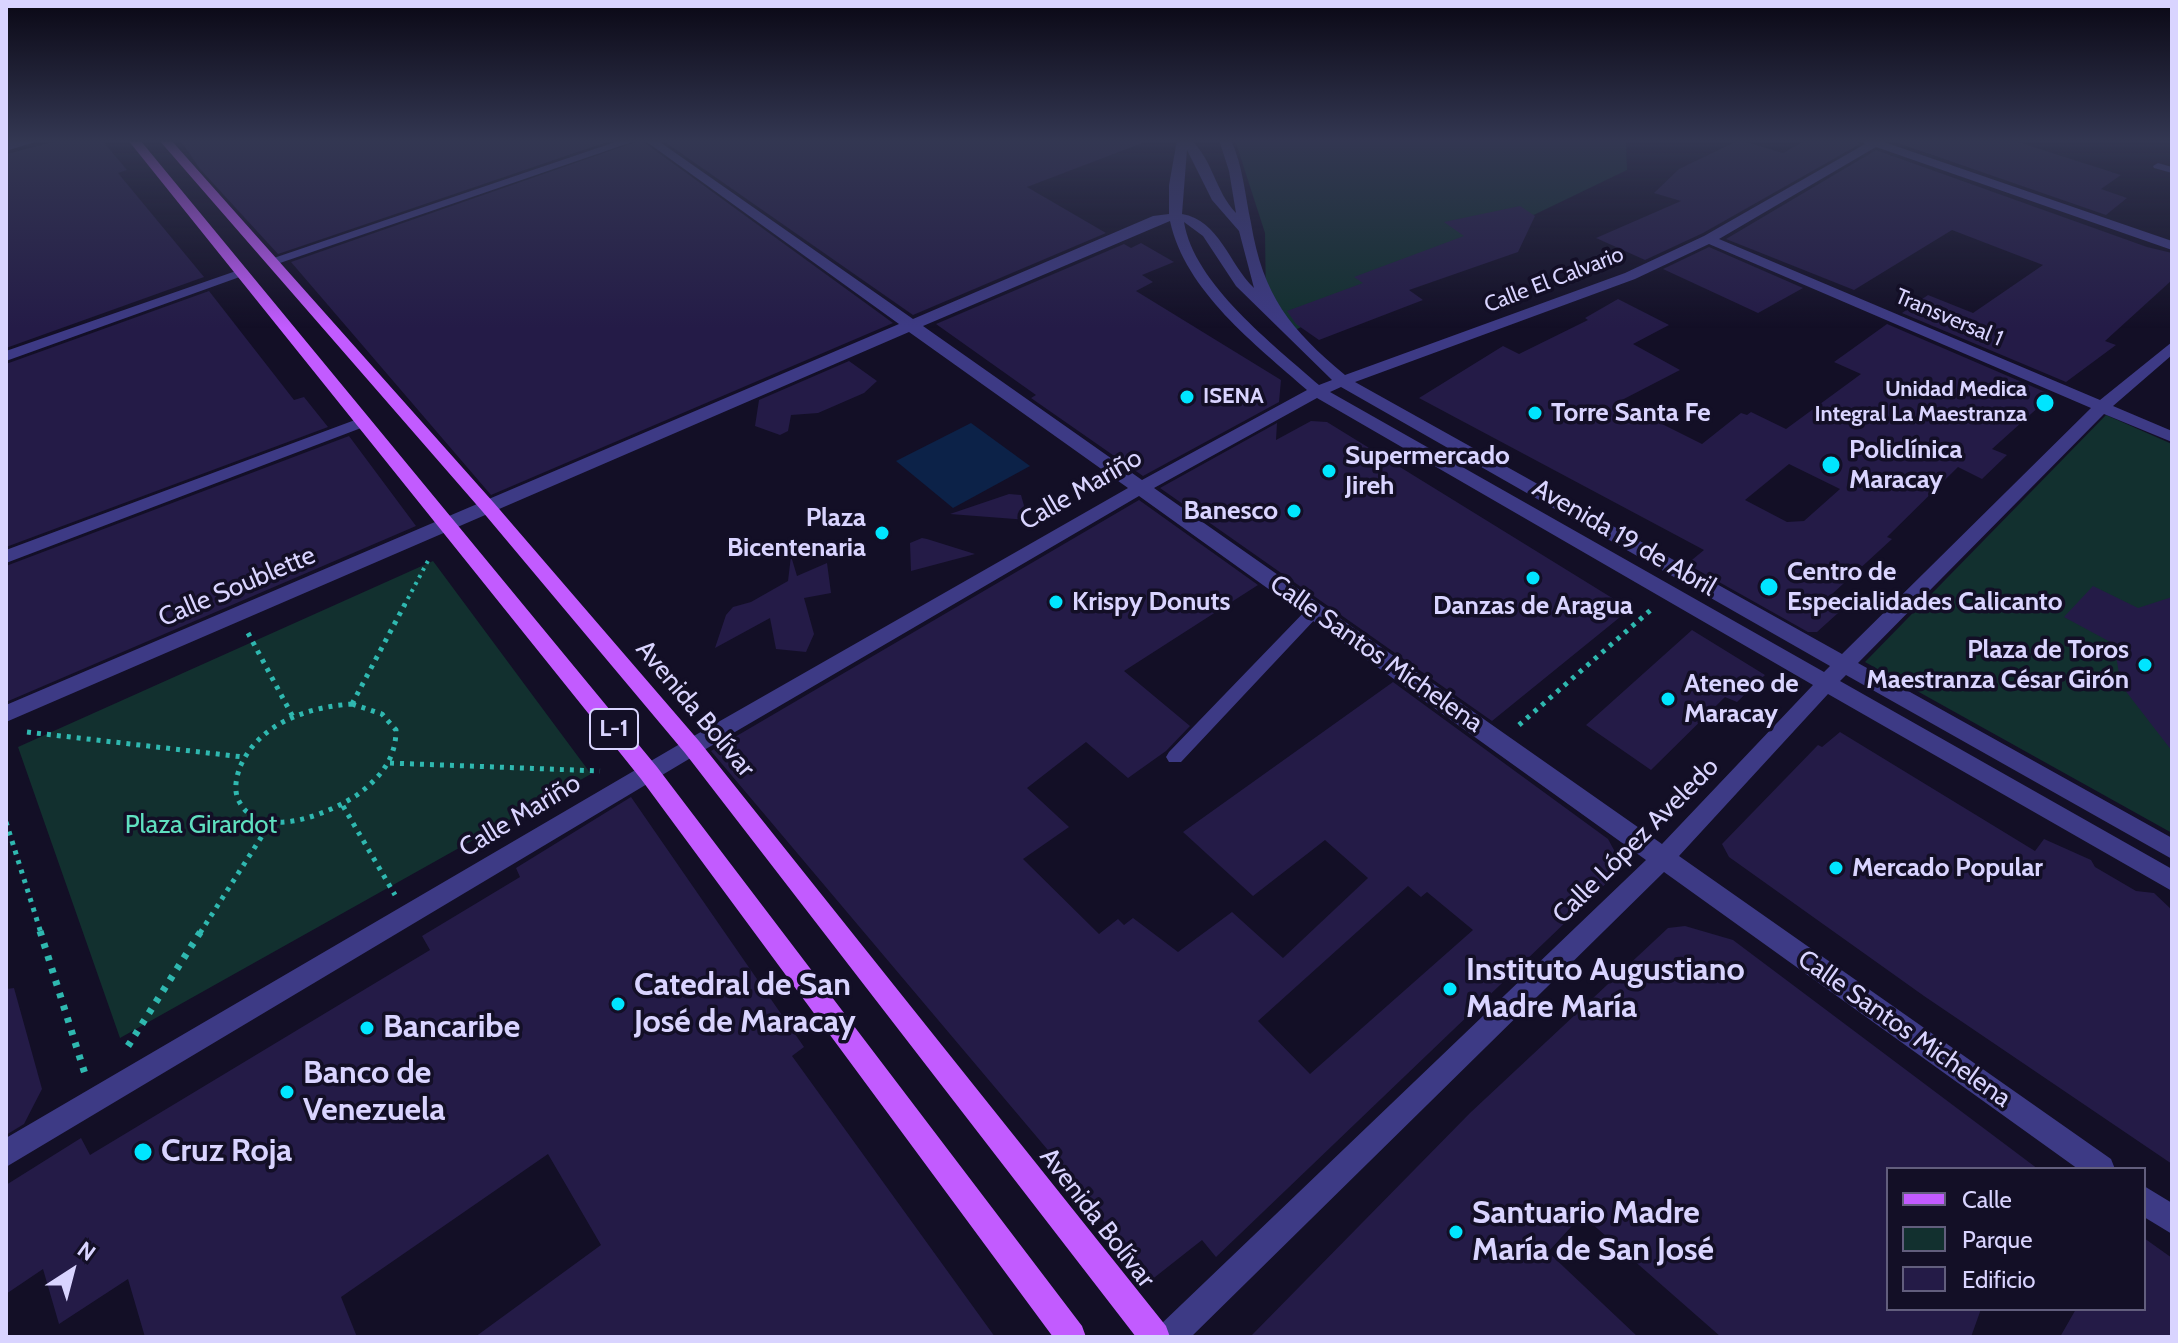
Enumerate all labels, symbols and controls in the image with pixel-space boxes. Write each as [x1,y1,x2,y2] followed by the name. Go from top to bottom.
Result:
[1481,241,1627,319] street label: Calle El Calvario
[1891,284,2007,352] street label: Transversal 1
[1814,377,2027,428] place label: Unidad Medica Integral La Maestranza
[1203,384,1264,410] place label: ISENA
[1178,388,1196,406] marker: ISENA
[2034,392,2056,414] marker: Unidad Medica Integral La Maestranza
[1551,397,1711,429] place label: Torre Santa Fe
[1526,404,1544,422] marker: Torre Santa Fe
[1849,434,1962,496] place label: Policlínica Maracay
[1345,440,1510,502] place label: Supermercado Jireh
[1014,443,1148,537] street label: Calle Mariño
[1820,454,1842,476] marker: Policlínica Maracay
[1320,462,1338,480] marker: Supermercado Jireh
[1527,473,1721,603] street label: Avenida 19 de Abril
[1183,495,1278,527] place label: Banesco
[727,502,866,564] place label: Plaza Bicentenaria
[1285,502,1303,520] marker: Banesco
[873,524,891,542] marker: Plaza Bicentenaria
[154,540,320,634] street label: Calle Soublette
[1787,556,2063,618] place label: Centro de Especialidades Calicanto
[1263,569,1489,739] street label: Calle Santos Michelena
[1524,569,1542,587] marker: Danzas de Aragua
[1758,576,1780,598] marker: Centro de Especialidades Calicanto
[1072,586,1230,618] place label: Krispy Donuts
[1433,590,1633,622] place label: Danzas de Aragua
[1047,593,1065,611] marker: Krispy Donuts
[629,634,761,784] street label: Avenida Bolívar
[1866,634,2129,696] place label: Plaza de Toros Maestranza César Girón
[2136,656,2154,674] marker: Plaza de Toros Maestranza César Girón
[1684,668,1799,730] place label: Ateneo de Maracay
[1659,690,1677,708] marker: Ateneo de Maracay
[590,709,638,749] road number: L-1
[1547,752,1725,930] street label: Calle López Aveledo
[454,768,586,864] street label: Calle Mariño
[125,809,277,841] park label: Plaza Girardot
[1852,852,2043,884] place label: Mercado Popular
[1827,859,1845,877] marker: Mercado Popular
[1791,944,2017,1114] street label: Calle Santos Michelena
[1466,952,1745,1027] place label: Instituto Augustiano Madre María
[634,967,856,1042] place label: Catedral de San José de Maracay
[1441,980,1459,998] marker: Instituto Augustiano Madre María
[609,995,627,1013] marker: Catedral de San José de Maracay
[383,1009,520,1047] place label: Bancaribe
[358,1019,376,1037] marker: Bancaribe
[303,1055,445,1130] place label: Banco de Venezuela
[278,1083,296,1101] marker: Banco de Venezuela
[161,1133,292,1171] place label: Cruz Roja
[132,1141,154,1163] marker: Cruz Roja
[1033,1142,1161,1294] street label: Avenida Bolívar
[1886,1167,2146,1311] legend
[1962,1185,2012,1214] text: Calle
[1472,1195,1714,1270] place label: Santuario Madre María de San José
[1447,1223,1465,1241] marker: Santuario Madre María de San José
[1962,1225,2032,1254] text: Parque
[32,1231,112,1311] north arrow
[72,1236,101,1267] text: N
[1962,1265,2036,1294] text: Edificio

